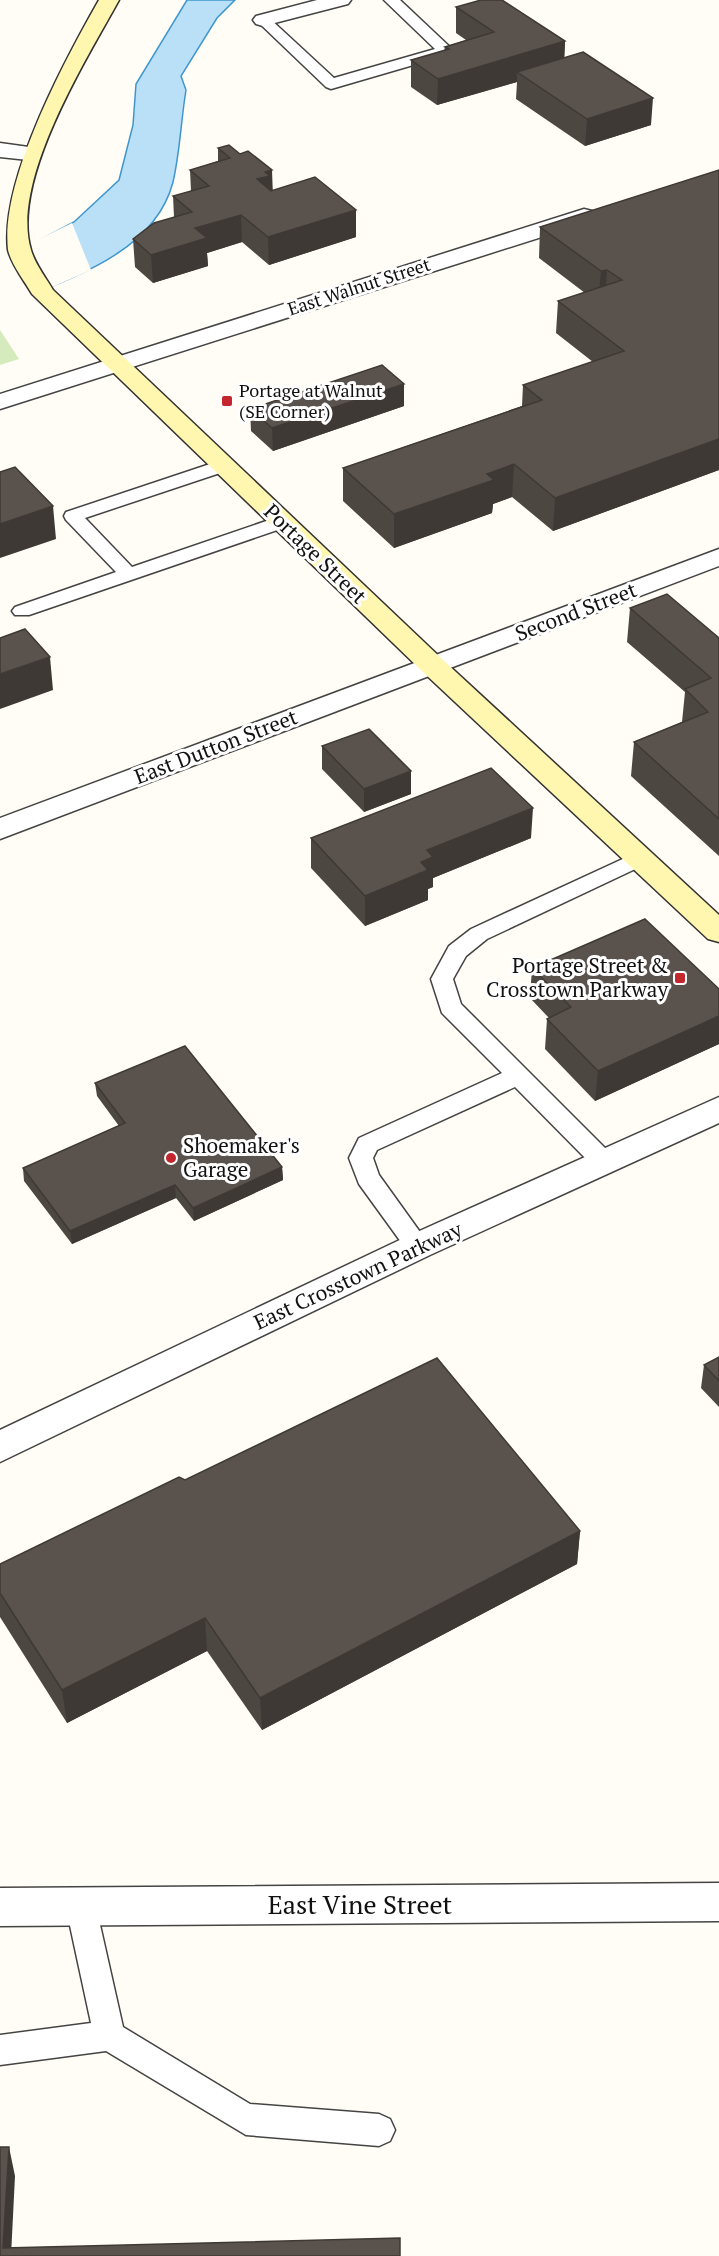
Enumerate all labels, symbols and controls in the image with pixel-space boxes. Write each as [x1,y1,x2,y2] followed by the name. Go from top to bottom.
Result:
[284,252,433,320] street label: East Walnut Street
[239,378,383,423] place label: Portage at Walnut (SE Corner)
[220,394,234,408] marker: Portage at Walnut (SE Corner)
[258,497,373,610] street label: Portage Street
[511,575,641,647] street label: Second Street
[130,702,301,790] street label: East Dutton Street
[486,951,668,1003] place label: Portage Street & Crosstown Parkway
[673,971,687,985] marker: Portage Street & Crosstown Parkway
[183,1131,300,1183] place label: Shoemaker's Garage
[164,1151,178,1165] marker: Shoemaker's Garage
[249,1214,467,1336] street label: East Crosstown Parkway
[268,1887,453,1921] street label: East Vine Street

